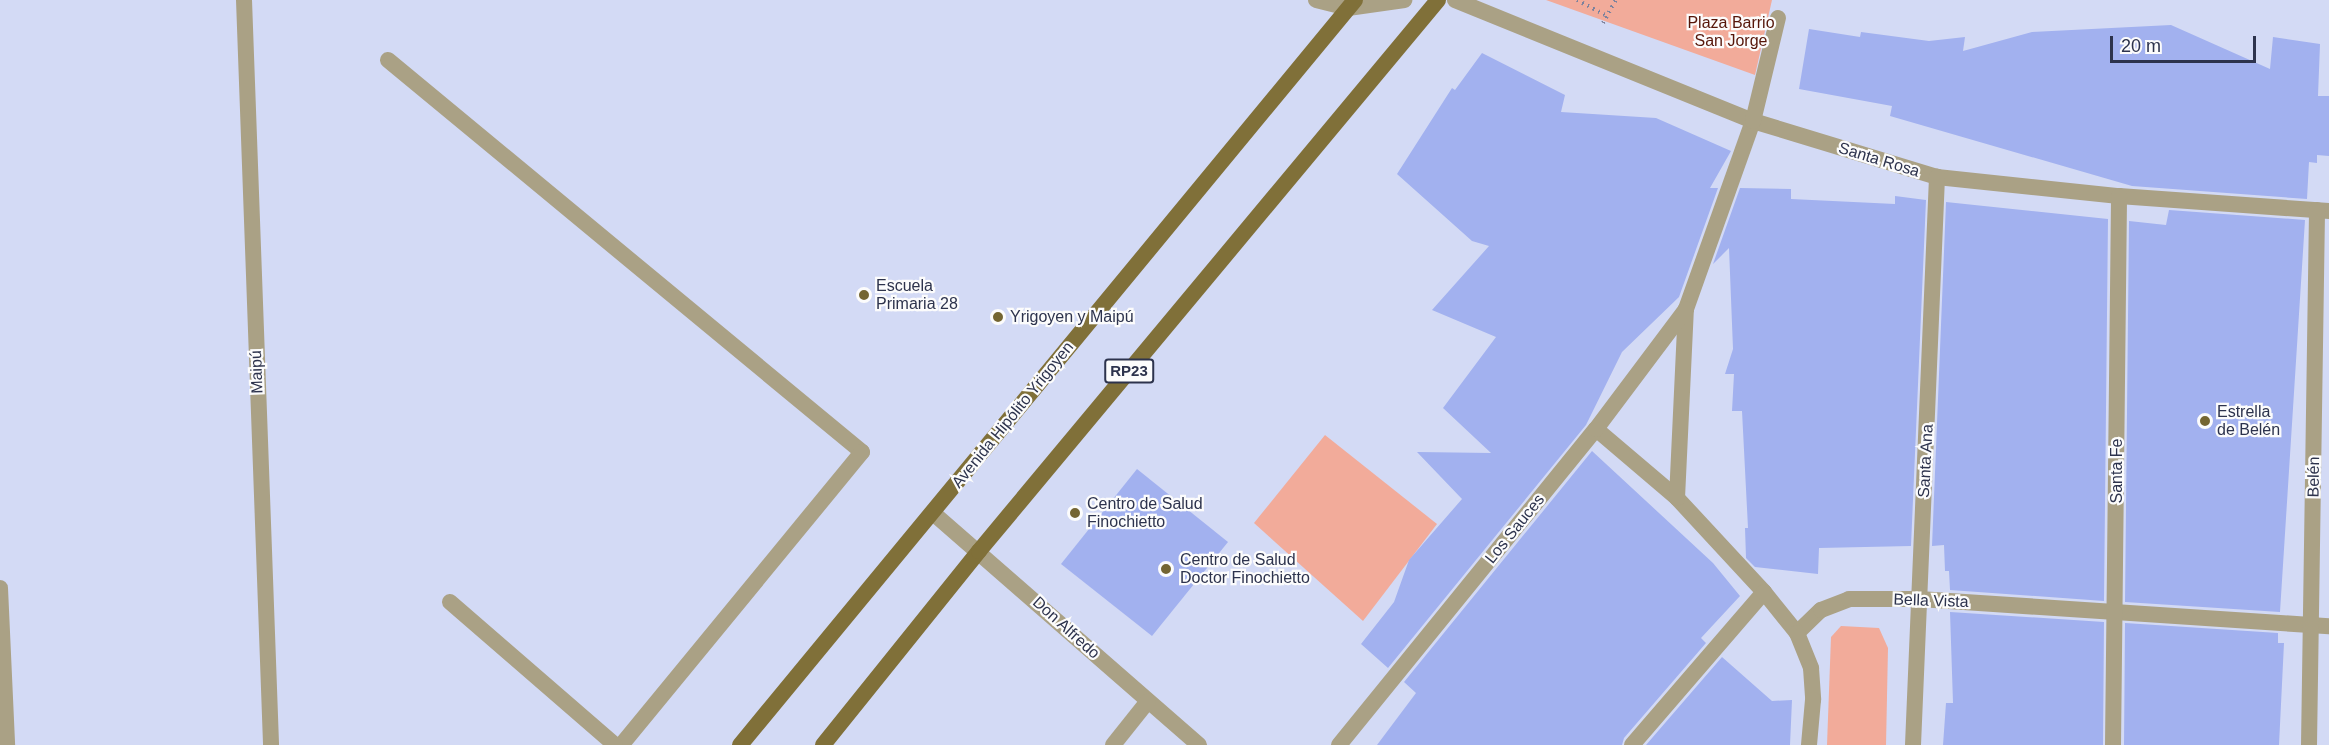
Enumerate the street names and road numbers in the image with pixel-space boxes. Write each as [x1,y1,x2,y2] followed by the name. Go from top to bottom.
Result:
[1836,139,1922,181] street label: Santa Rosa
[948,338,1078,492] street label: Avenida Hipólito Yrigoyen
[247,350,267,394] street label: Maipú
[1104,359,1154,383] road number: RP23
[1914,423,1938,499] street label: Santa Ana
[2107,439,2127,503] street label: Santa Fe
[2304,456,2324,498] street label: Belén
[1481,490,1549,568] street label: Los Sauces
[1893,590,1969,612] street label: Bella Vista
[1028,593,1104,663] street label: Don Alfredo

